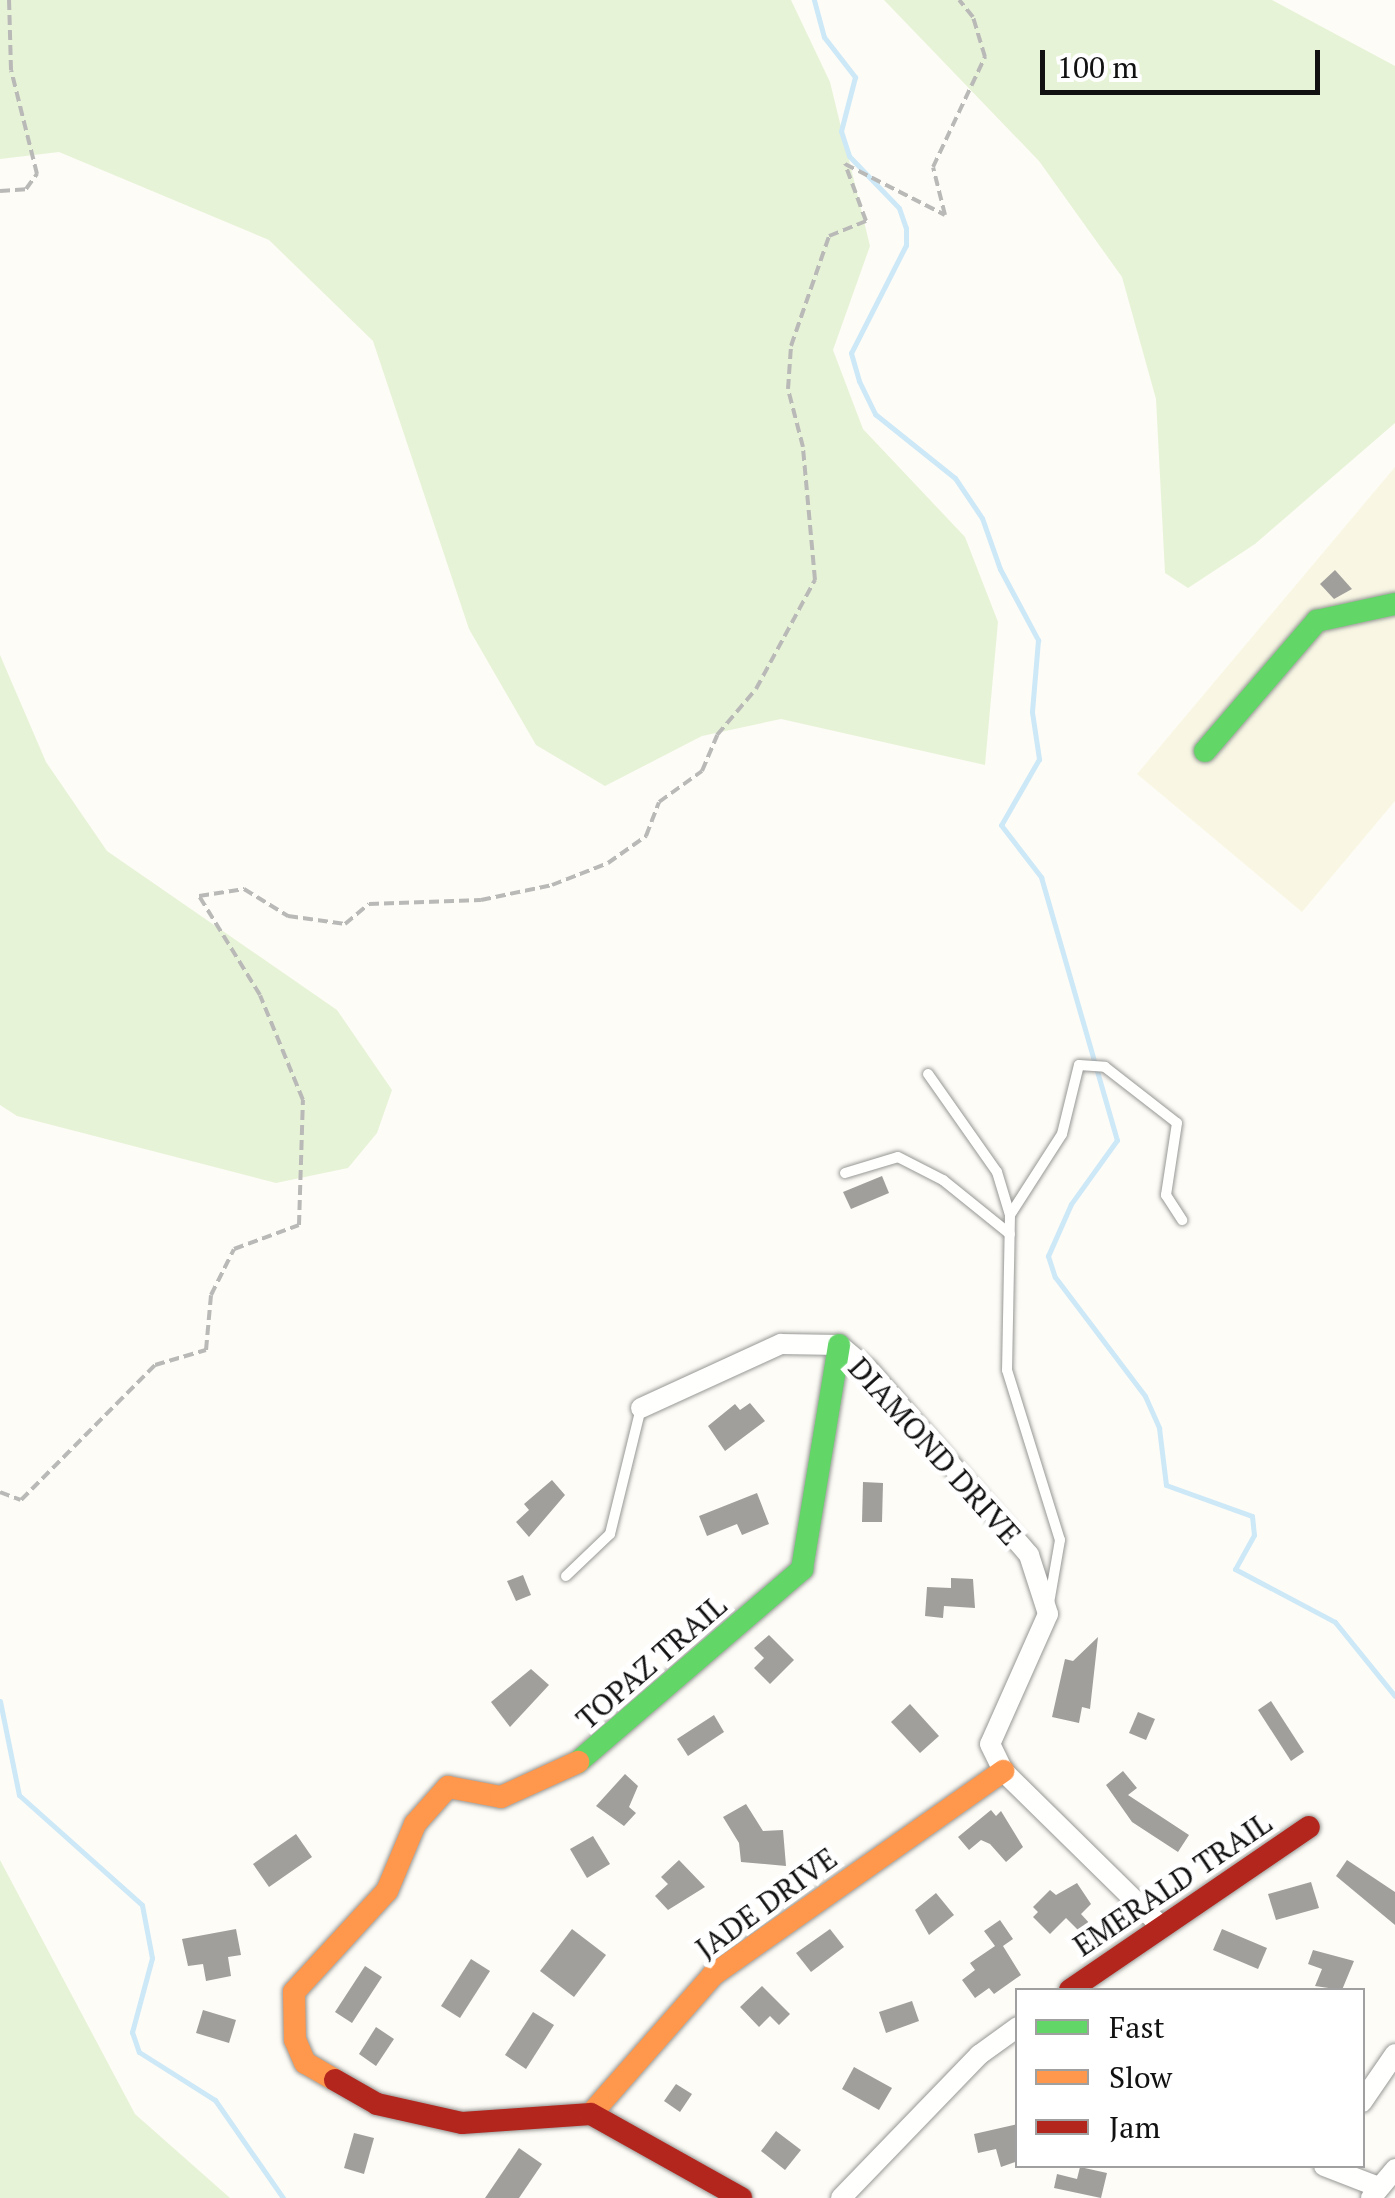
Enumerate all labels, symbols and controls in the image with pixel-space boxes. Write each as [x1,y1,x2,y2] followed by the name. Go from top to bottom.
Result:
[1045,30,1325,92] scale bar
[1057,47,1138,87] text: 100 m
[841,1350,1029,1552] street label: DIAMOND DRIVE
[569,1587,733,1737] street label: TOPAZ TRAIL
[1066,1805,1278,1963] street label: EMERALD TRAIL
[688,1840,844,1966] street label: JADE DRIVE
[1015,1988,1365,2168] legend
[1109,2007,1165,2047] text: Fast
[1109,2057,1172,2097] text: Slow
[1109,2107,1160,2147] text: Jam

